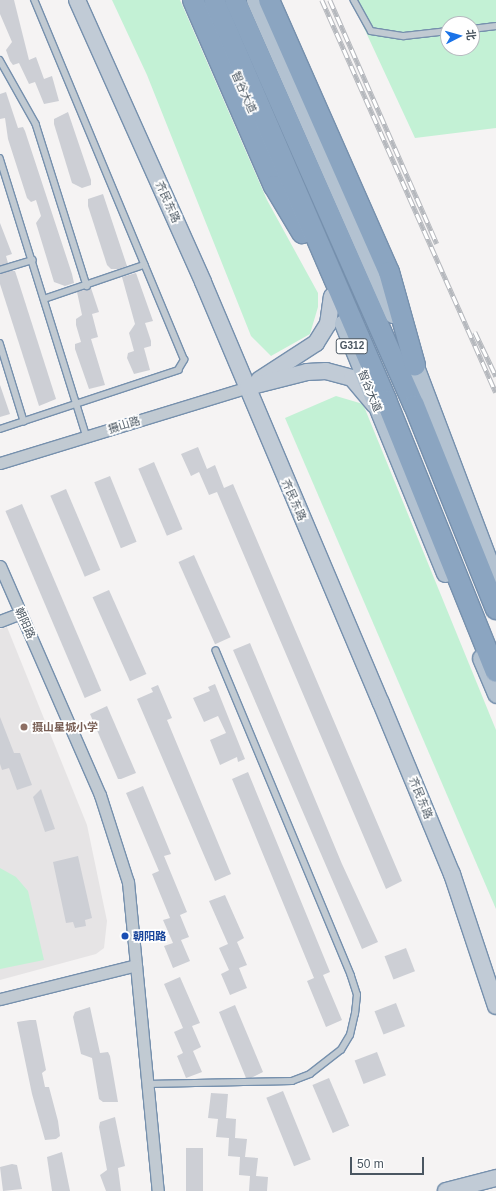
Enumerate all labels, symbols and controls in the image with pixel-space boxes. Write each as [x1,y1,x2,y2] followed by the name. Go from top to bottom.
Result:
[440,16,480,56] north arrow
[464,29,477,41] text: 北
[229,69,259,115] street label: 智谷大道
[153,179,183,225] street label: 齐民东路
[335,338,369,354] road number: G312
[356,368,384,414] street label: 智谷大道
[106,414,142,436] street label: 摄山路
[279,477,309,523] street label: 齐民东路
[12,605,38,641] street label: 朝阳路
[32,720,98,734] place label: 摄山星城小学
[19,722,29,732] marker: 摄山星城小学
[407,775,435,821] street label: 齐民东路
[133,929,166,943] place label: 朝阳路
[120,931,130,941] marker: 朝阳路
[352,1149,426,1175] scale bar
[357,1157,384,1171] text: 50 m

